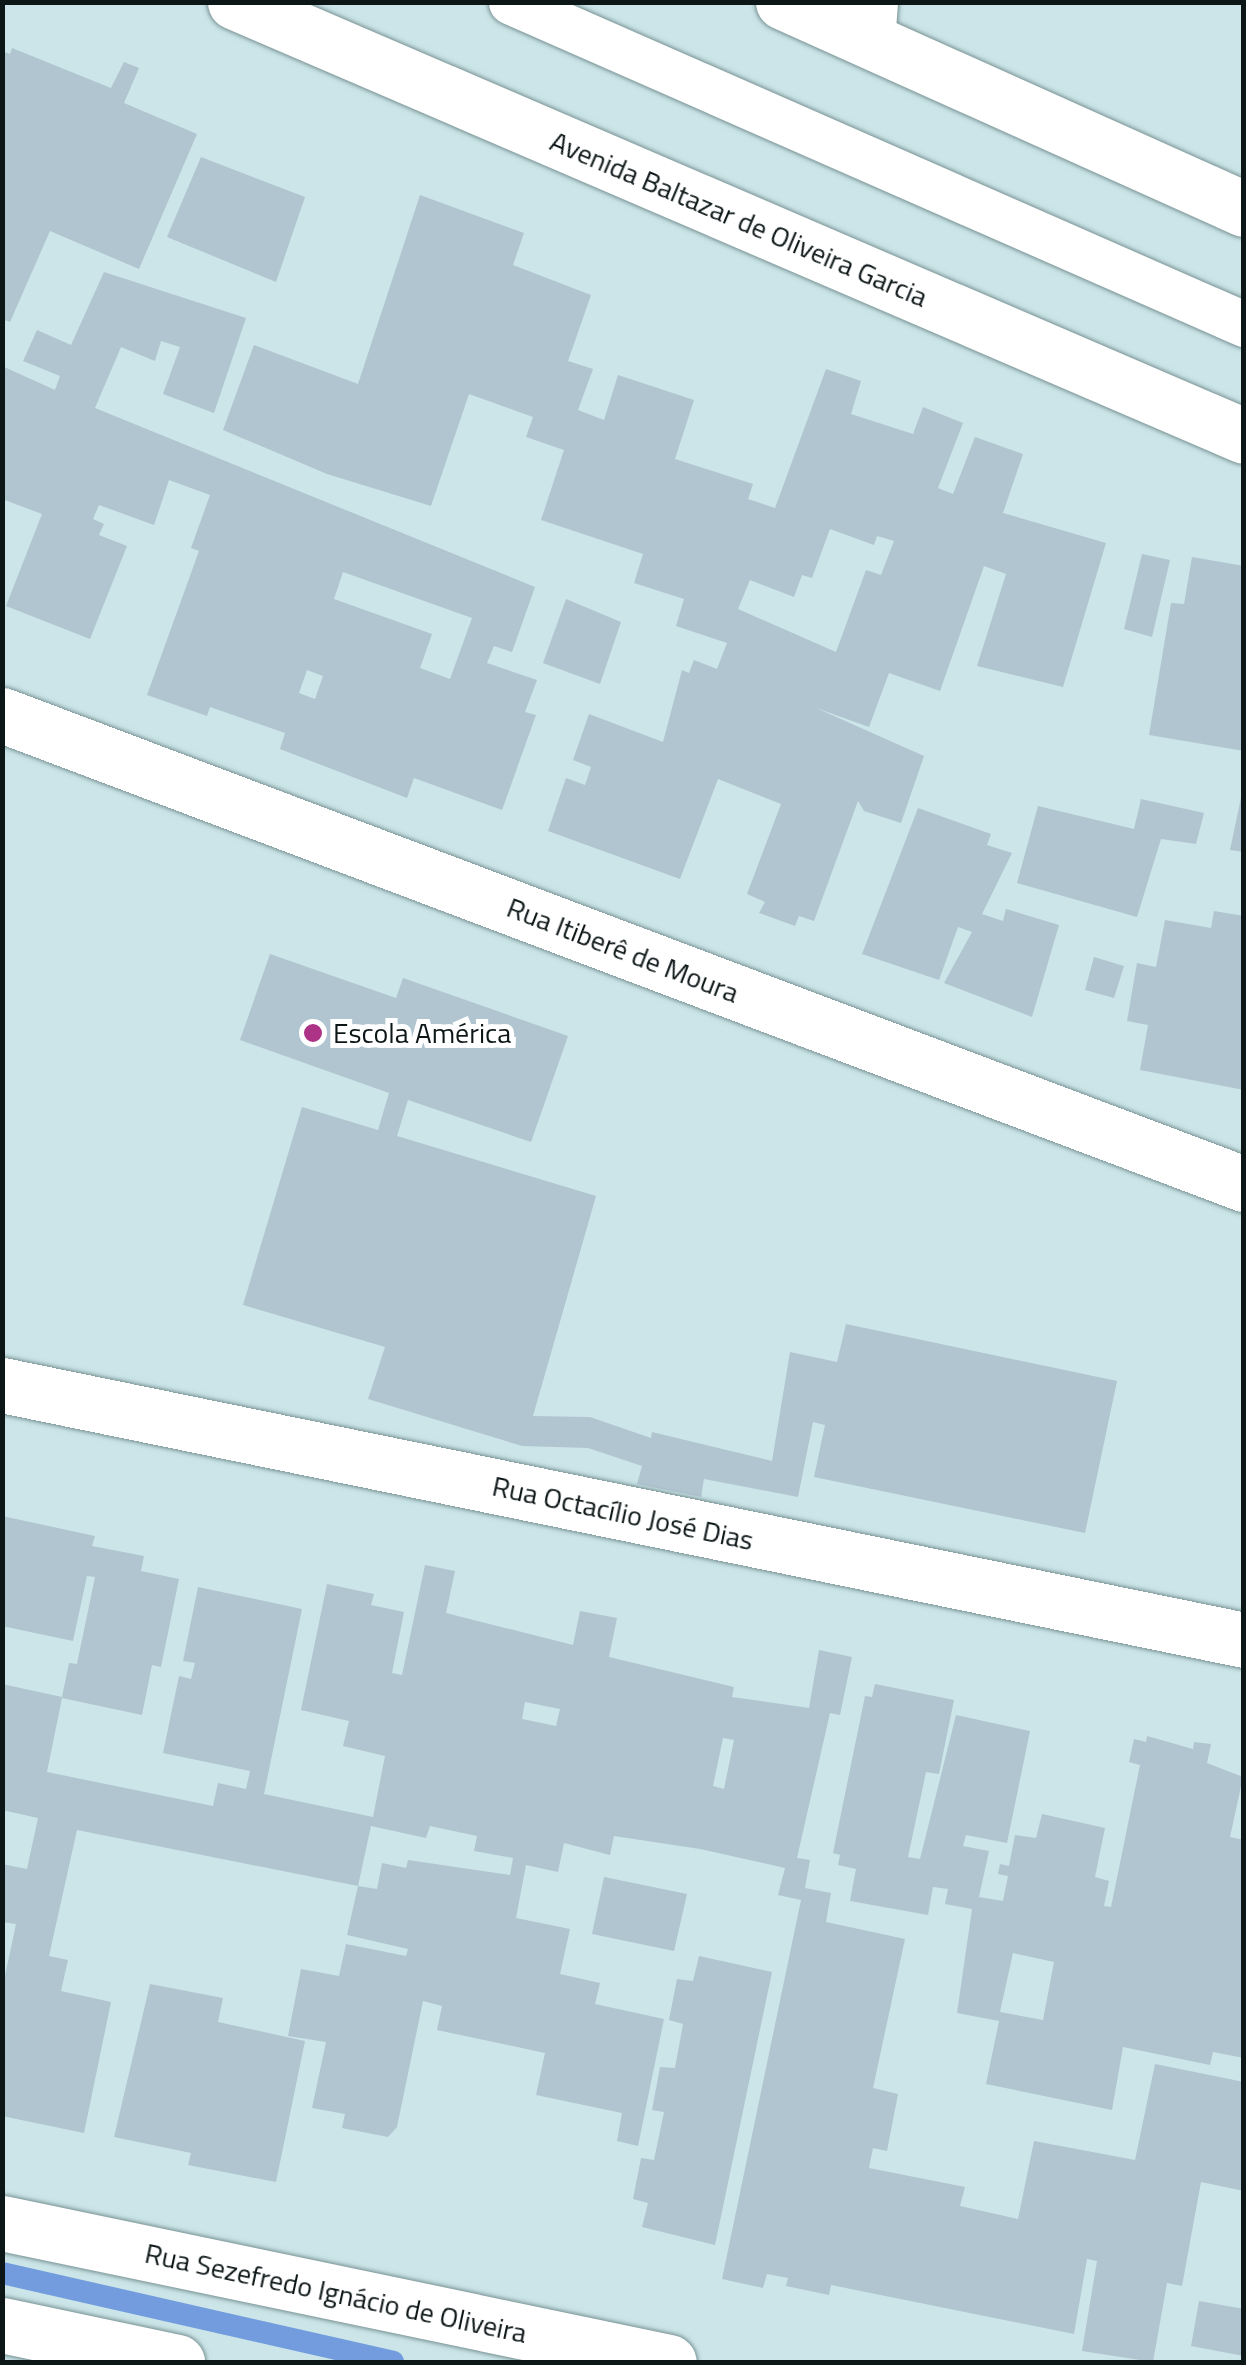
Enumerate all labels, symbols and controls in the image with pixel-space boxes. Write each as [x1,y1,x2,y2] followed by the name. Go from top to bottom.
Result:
[545,124,933,314] street label: Avenida Baltazar de Oliveira Garcia
[502,890,744,1010] street label: Rua Itiberê de Moura
[333,1016,511,1050] place label: Escola América
[302,1022,324,1044] marker: Escola América
[489,1469,757,1557] street label: Rua Octacílio José Dias
[142,2236,530,2350] street label: Rua Sezefredo Ignácio de Oliveira

